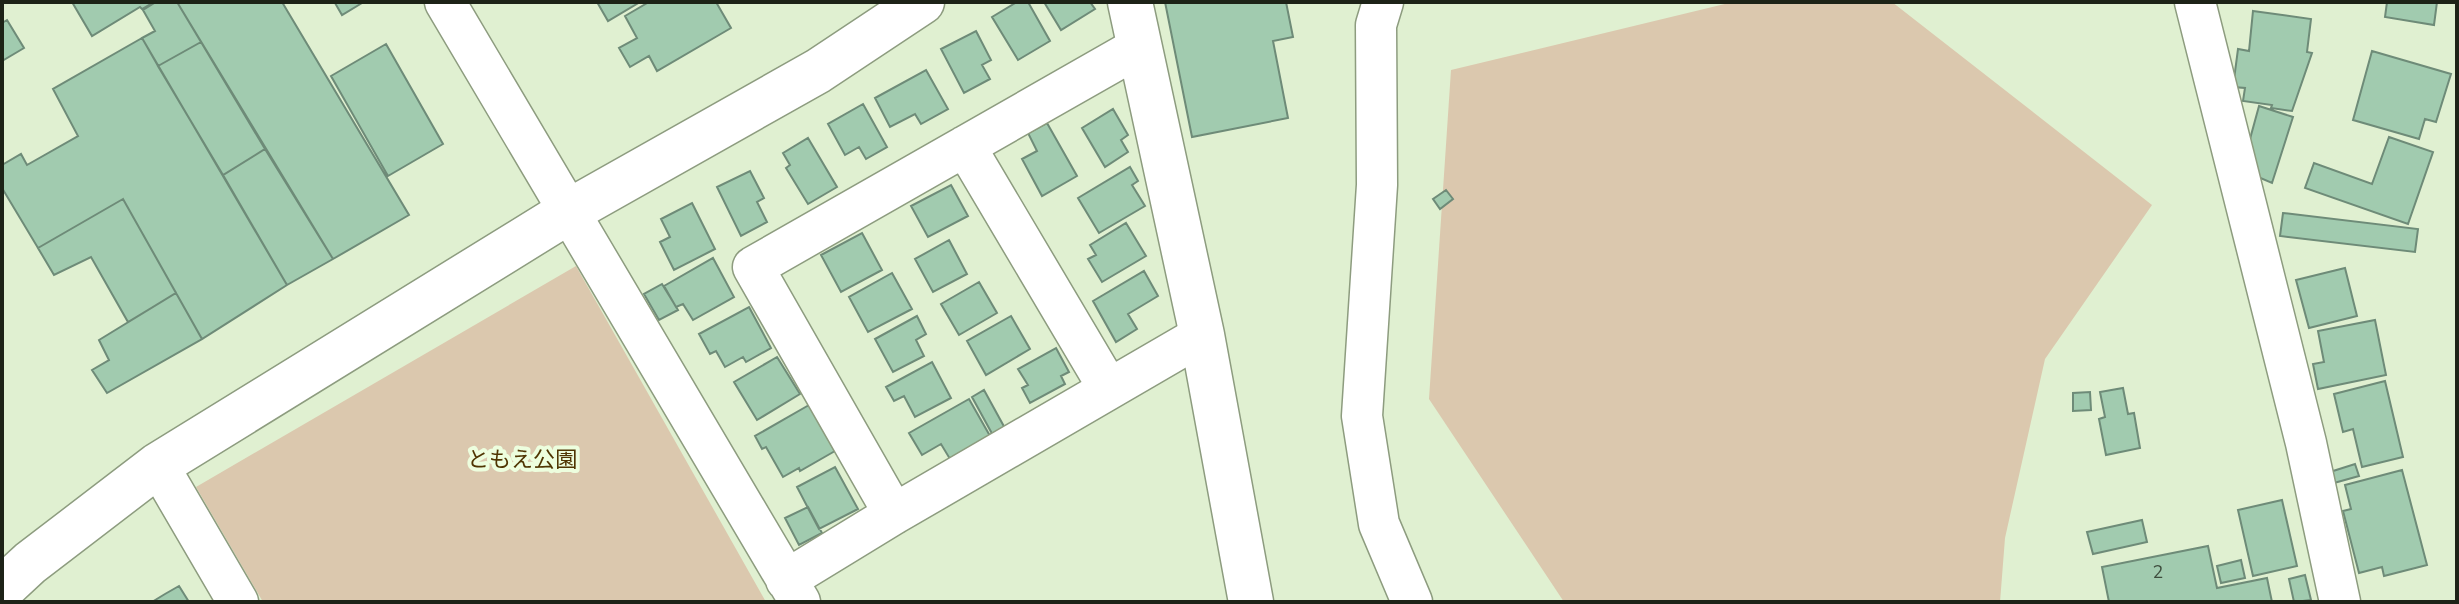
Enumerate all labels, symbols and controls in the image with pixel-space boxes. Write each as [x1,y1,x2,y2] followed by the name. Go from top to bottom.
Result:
[467,445,577,475] park label: ともえ公園
[2153,560,2163,584] house number: 2

